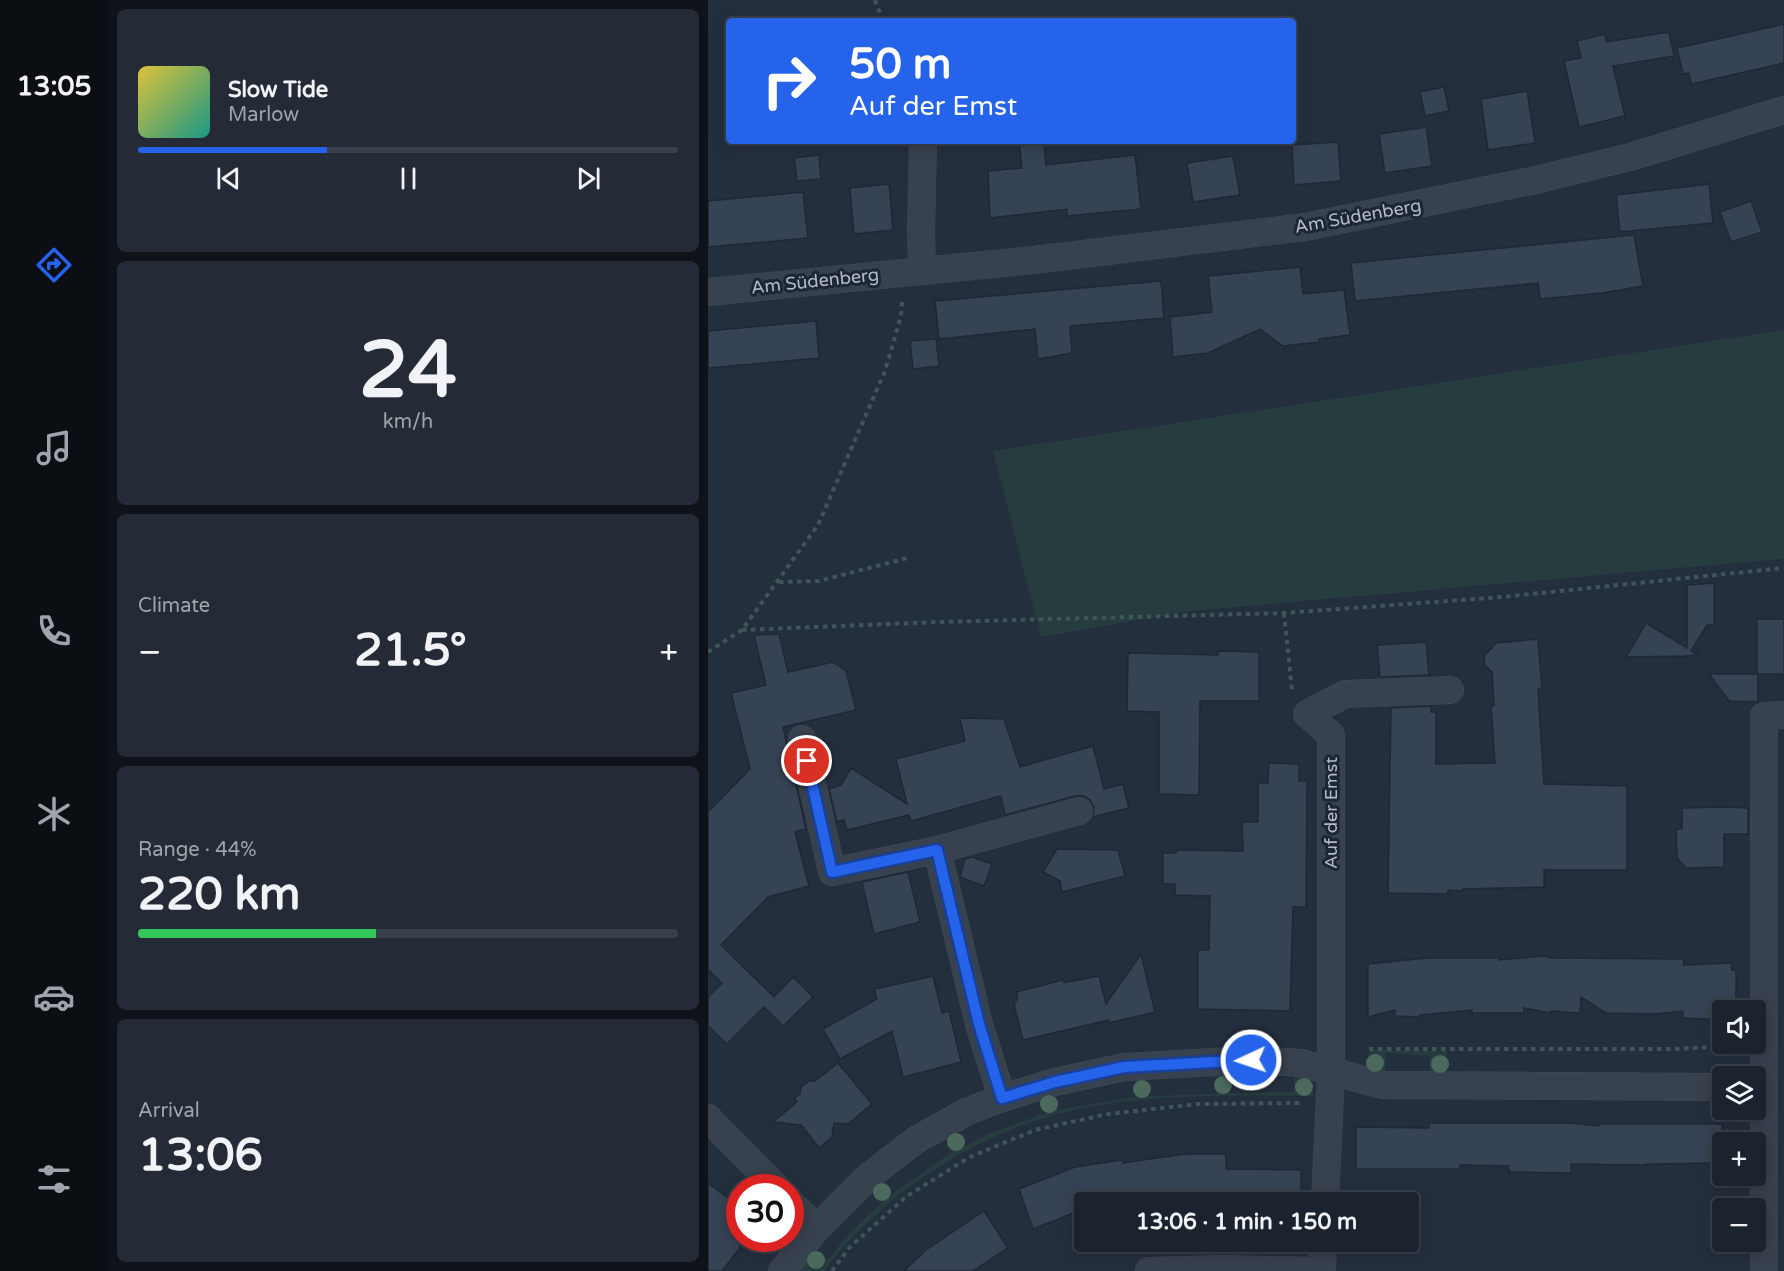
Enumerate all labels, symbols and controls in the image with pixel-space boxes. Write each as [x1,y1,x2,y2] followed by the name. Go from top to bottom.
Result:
[849,39,951,90] text: 50 m
[750,42,828,120] icon: right
[17,70,91,103] text: 13:05
[228,77,328,103] text: Slow Tide
[849,90,1017,123] text: Auf der Emst
[228,103,299,127] text: Marlow
[212,162,245,195] icon: previous
[392,162,425,195] icon: pause
[572,162,605,195] icon: next
[1293,194,1423,238] street label: Am Südenberg
[33,244,75,286] icon: directions
[750,263,880,299] street label: Am Südenberg
[359,324,457,418] text: 24
[383,410,433,434] text: km/h
[33,427,75,469] icon: music
[138,594,210,618] text: Climate
[33,610,75,652] icon: phone
[354,624,467,678] text: 21.5°
[138,633,162,672] text: −
[659,633,678,672] text: +
[781,735,832,786] pin
[790,744,823,777] icon: arrive
[1320,757,1342,869] street label: Auf der Emst
[33,793,75,835] icon: climate
[138,838,257,862] text: Range · 44%
[138,868,300,922] text: 220 km
[33,976,75,1018] icon: car
[1712,1000,1766,1252] map controls
[1712,1000,1766,1054] button: sound
[1219,1028,1283,1092] position arrow
[1712,1066,1766,1120] button: layers
[138,1099,200,1123] text: Arrival
[138,1129,263,1183] text: 13:06
[1712,1132,1766,1186] button: +
[33,1158,75,1200] icon: filters
[726,1174,804,1252] speed limit sign: 30
[1712,1198,1766,1252] button: −
[1136,1209,1357,1235] text: 13:06 · 1 min · 150 m

